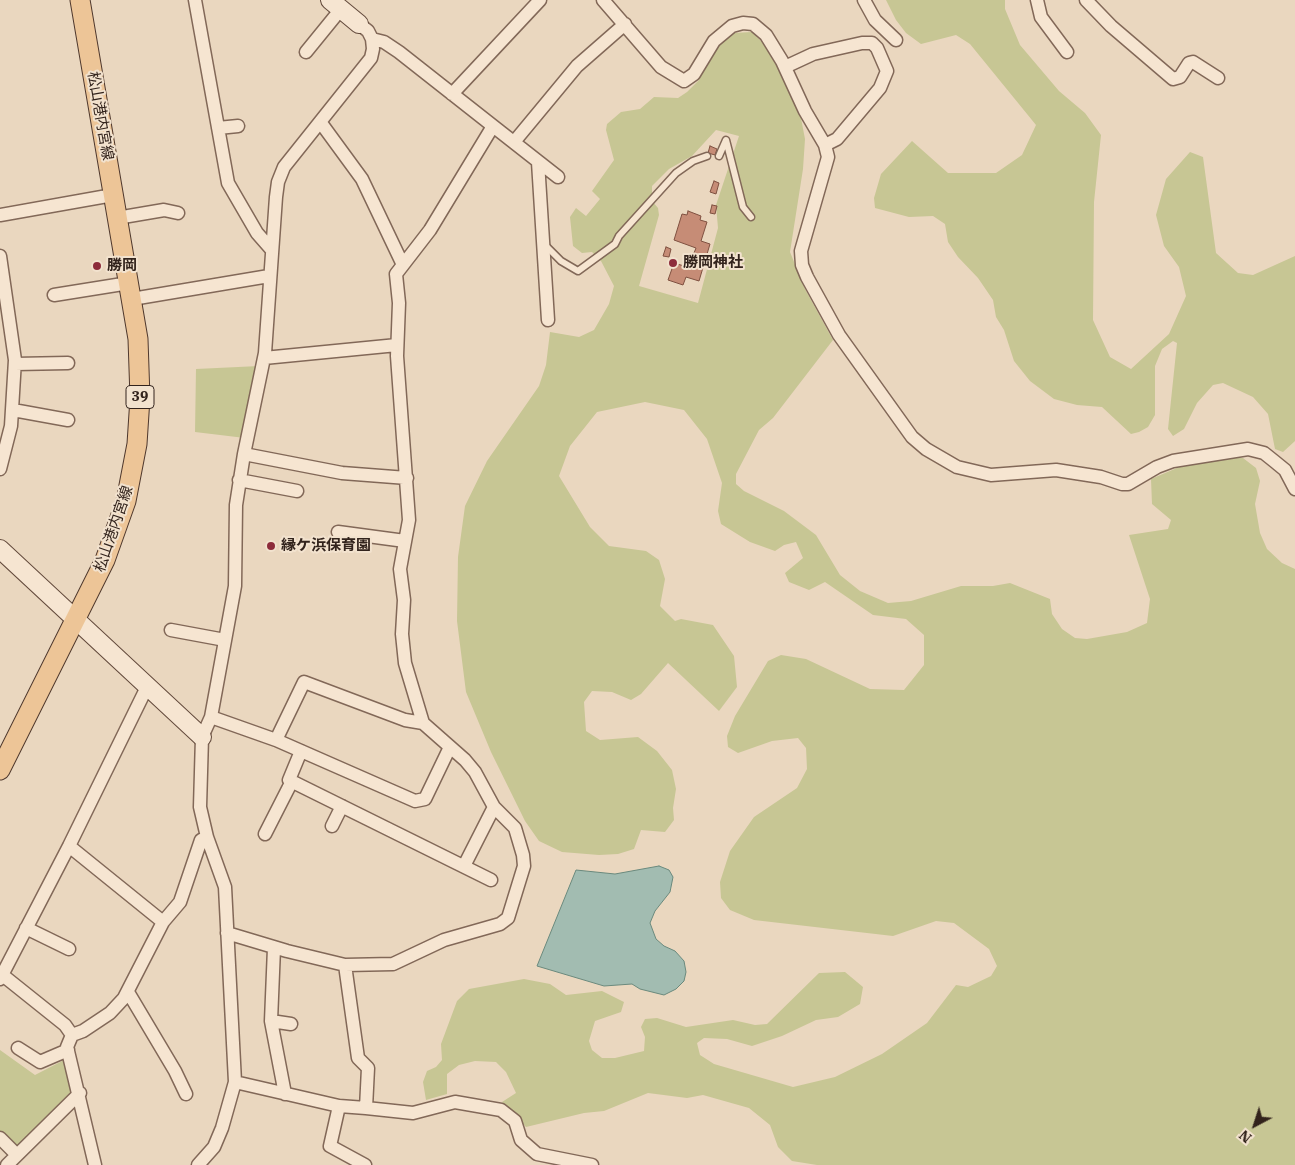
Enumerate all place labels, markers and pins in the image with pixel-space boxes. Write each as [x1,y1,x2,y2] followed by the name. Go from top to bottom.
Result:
[683,254,743,272] place label: 勝岡神社
[107,257,137,275] place label: 勝岡
[667,257,679,269] marker: 勝岡神社
[91,260,103,272] marker: 勝岡
[281,537,371,555] place label: 縁ケ浜保育園
[265,540,277,552] marker: 縁ケ浜保育園

